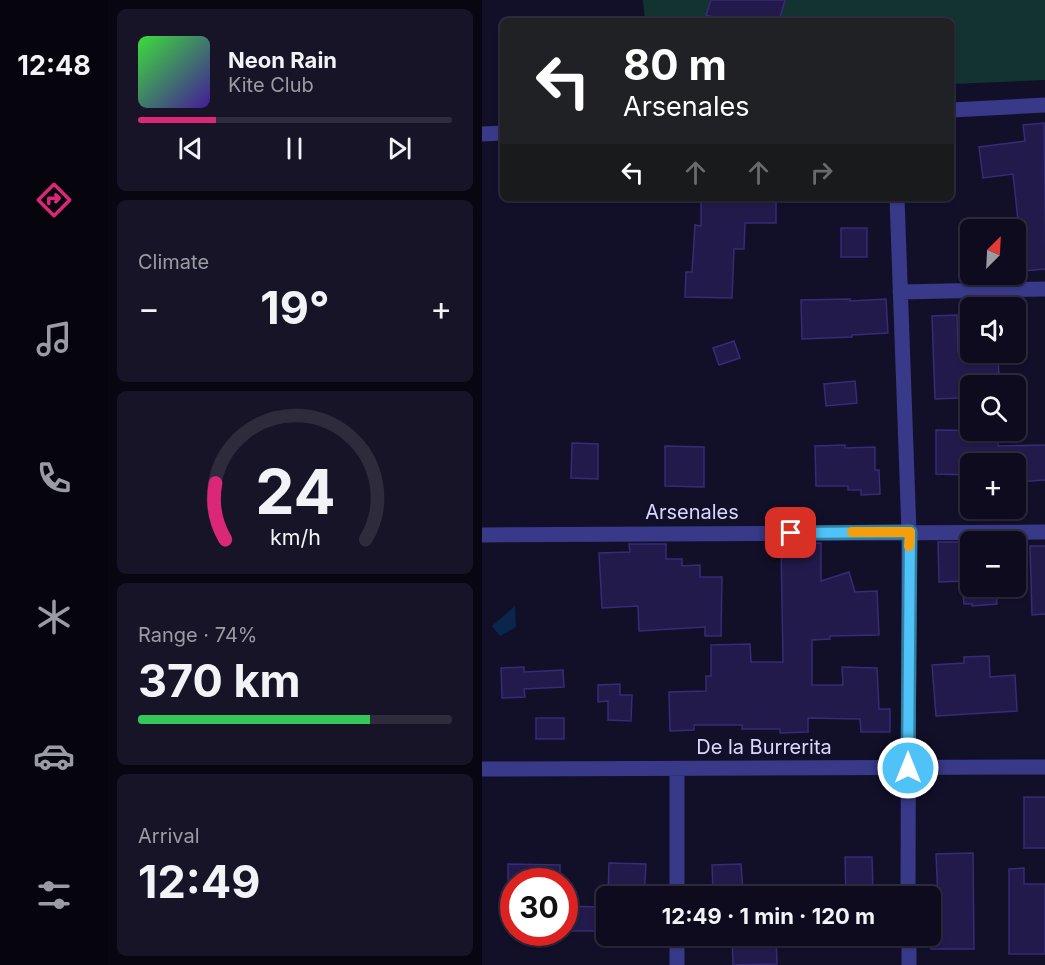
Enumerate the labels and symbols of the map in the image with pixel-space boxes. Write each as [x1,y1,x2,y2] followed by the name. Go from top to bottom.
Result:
[960,219,1026,285] north arrow
[645,500,739,524] street label: Arsenales
[765,507,816,558] pin
[696,735,832,759] street label: De la Burrerita
[876,736,940,800] position arrow
[500,868,578,946] speed limit sign: 30

